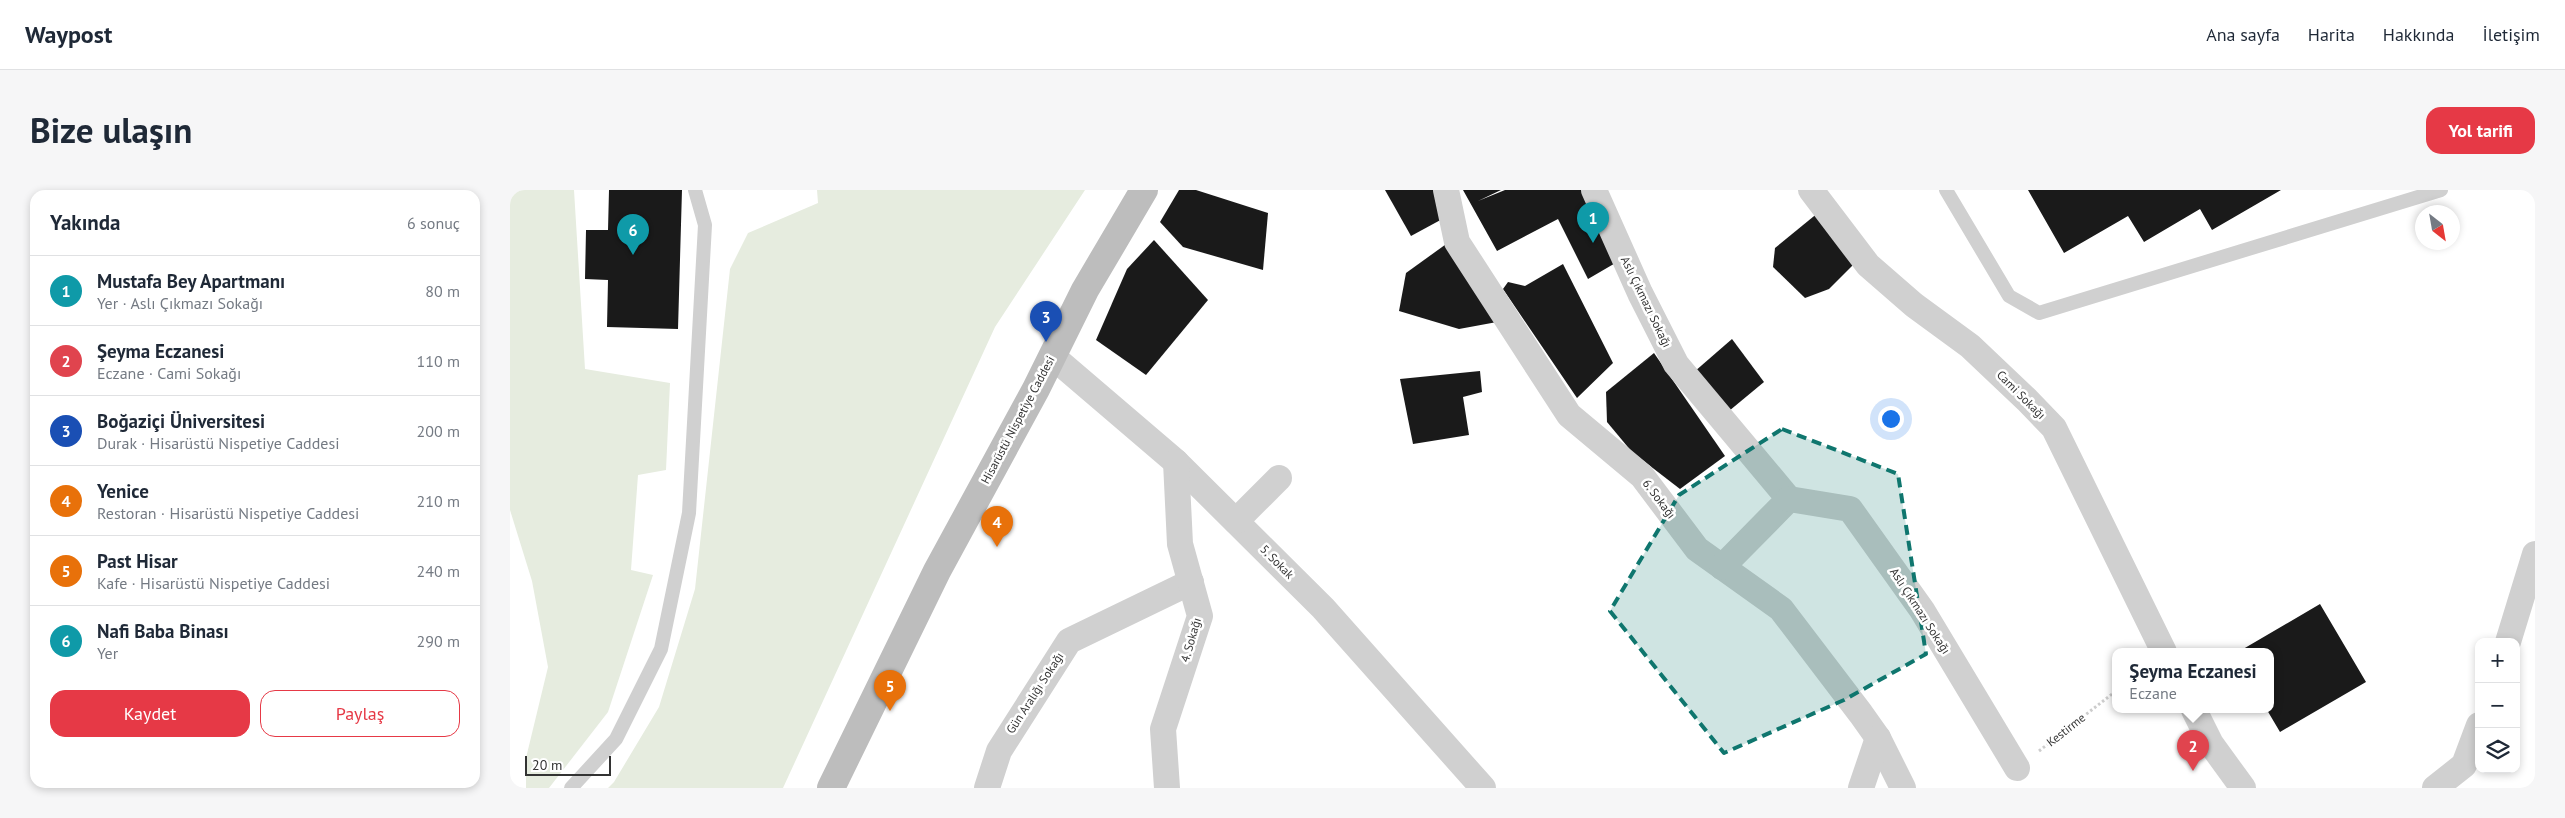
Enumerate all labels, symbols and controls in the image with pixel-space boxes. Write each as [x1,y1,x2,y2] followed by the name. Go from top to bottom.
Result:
[25,19,112,50] text: Waypost
[2206,23,2280,46] text: Ana sayfa
[2308,23,2355,46] text: Harita
[2383,23,2454,46] text: Hakkında
[2482,23,2540,46] text: İletişim
[30,107,192,153] text: Bize ulaşın
[2426,107,2535,154] button: Yol tarifi
[1577,202,1609,243] pin: 1
[2415,205,2460,250] north arrow
[50,209,120,236] text: Yakında
[407,213,460,233] text: 6 sonuç
[617,214,649,255] pin: 6
[1618,254,1675,350] street label: Aslı Çıkmazı Sokağı
[97,269,285,293] text: Mustafa Bey Apartmanı
[61,281,71,301] text: 1
[425,281,460,301] text: 80 m
[97,293,263,313] text: Yer · Aslı Çıkmazı Sokağı
[1030,301,1062,342] pin: 3
[97,339,224,363] text: Şeyma Eczanesi
[61,351,71,371] text: 2
[417,351,460,371] text: 110 m
[977,353,1058,486] street label: Hisarüstü Nispetiye Caddesi
[97,363,241,383] text: Eczane · Cami Sokağı
[1994,367,2049,422] street label: Cami Sokağı
[1878,406,1904,432] your location
[97,409,265,433] text: Boğaziçi Üniversitesi
[61,421,71,441] text: 3
[417,421,460,441] text: 200 m
[97,433,339,453] text: Durak · Hisarüstü Nispetiye Caddesi
[1640,476,1679,521] street label: 6. Sokağı
[97,479,149,503] text: Yenice
[61,491,71,511] text: 4
[417,491,460,511] text: 210 m
[97,503,359,523] text: Restoran · Hisarüstü Nispetiye Caddesi
[981,506,1013,547] pin: 4
[1257,542,1298,582] street label: 5. Sokak
[97,549,178,573] text: Past Hisar
[61,561,71,581] text: 5
[417,561,460,581] text: 240 m
[1887,565,1954,657] street label: Aslı Çıkmazı Sokağı
[97,573,330,593] text: Kafe · Hisarüstü Nispetiye Caddesi
[1177,616,1204,664] street label: 4. Sokağı
[97,619,229,643] text: Nafi Baba Binası
[61,631,71,651] text: 6
[417,631,460,651] text: 290 m
[2475,638,2520,773] map controls
[2475,638,2520,683] button: +
[97,643,118,663] text: Yer
[2112,648,2274,713] popup
[1003,649,1066,736] street label: Gün Aralığı Sokağı
[2129,659,2257,683] text: Şeyma Eczanesi
[874,670,906,711] pin: 5
[2129,683,2177,703] text: Eczane
[2475,683,2520,728] button: −
[50,690,250,737] button: Kaydet
[260,690,460,737] button: Paylaş
[2043,710,2088,749] street label: Kestirme
[2475,728,2520,773] button: layers
[2177,730,2209,771] pin: 2
[525,753,611,776] scale bar
[532,756,562,774] text: 20 m

